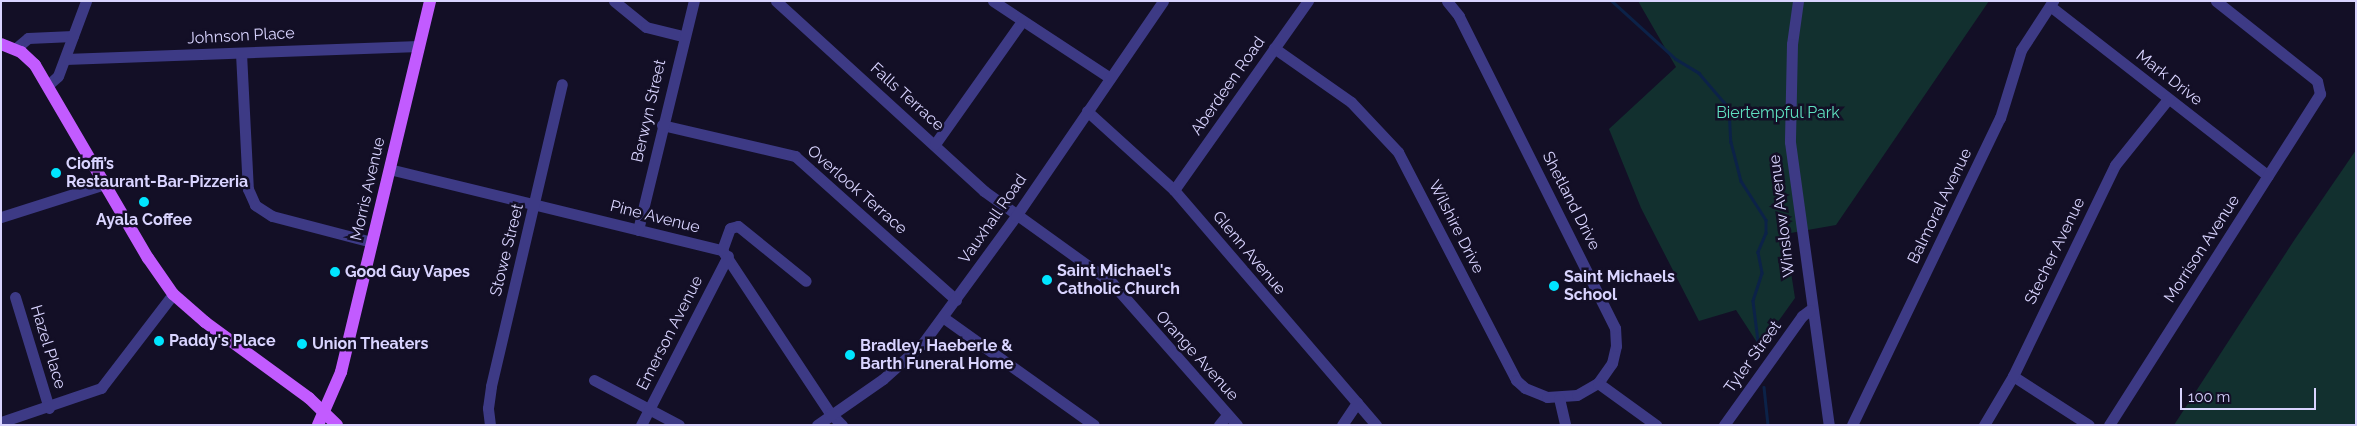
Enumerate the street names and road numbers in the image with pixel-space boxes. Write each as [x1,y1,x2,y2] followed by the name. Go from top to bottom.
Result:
[187,24,295,48] street label: Johnson Place
[1187,33,1269,139] street label: Aberdeen Road
[2132,46,2206,110] street label: Mark Drive
[628,58,670,164] street label: Berwyn Street
[866,59,948,135] street label: Falls Terrace
[347,135,389,243] street label: Morris Avenue
[803,141,911,239] street label: Overlook Terrace
[1904,145,1976,267] street label: Balmoral Avenue
[1538,148,1604,254] street label: Shetland Drive
[1765,153,1799,279] street label: Winslow Avenue
[955,170,1031,268] street label: Vauxhall Road
[1424,177,1488,277] street label: Wilshire Drive
[2160,191,2244,307] street label: Morrison Avenue
[2021,194,2089,308] street label: Stecher Avenue
[608,197,702,237] street label: Pine Avenue
[486,202,528,298] street label: Stowe Street
[1208,207,1290,299] street label: Glenn Avenue
[633,272,707,394] street label: Emerson Avenue
[26,303,70,391] street label: Hazel Place
[1151,307,1243,405] street label: Orange Avenue
[1720,317,1786,397] street label: Tyler Street

